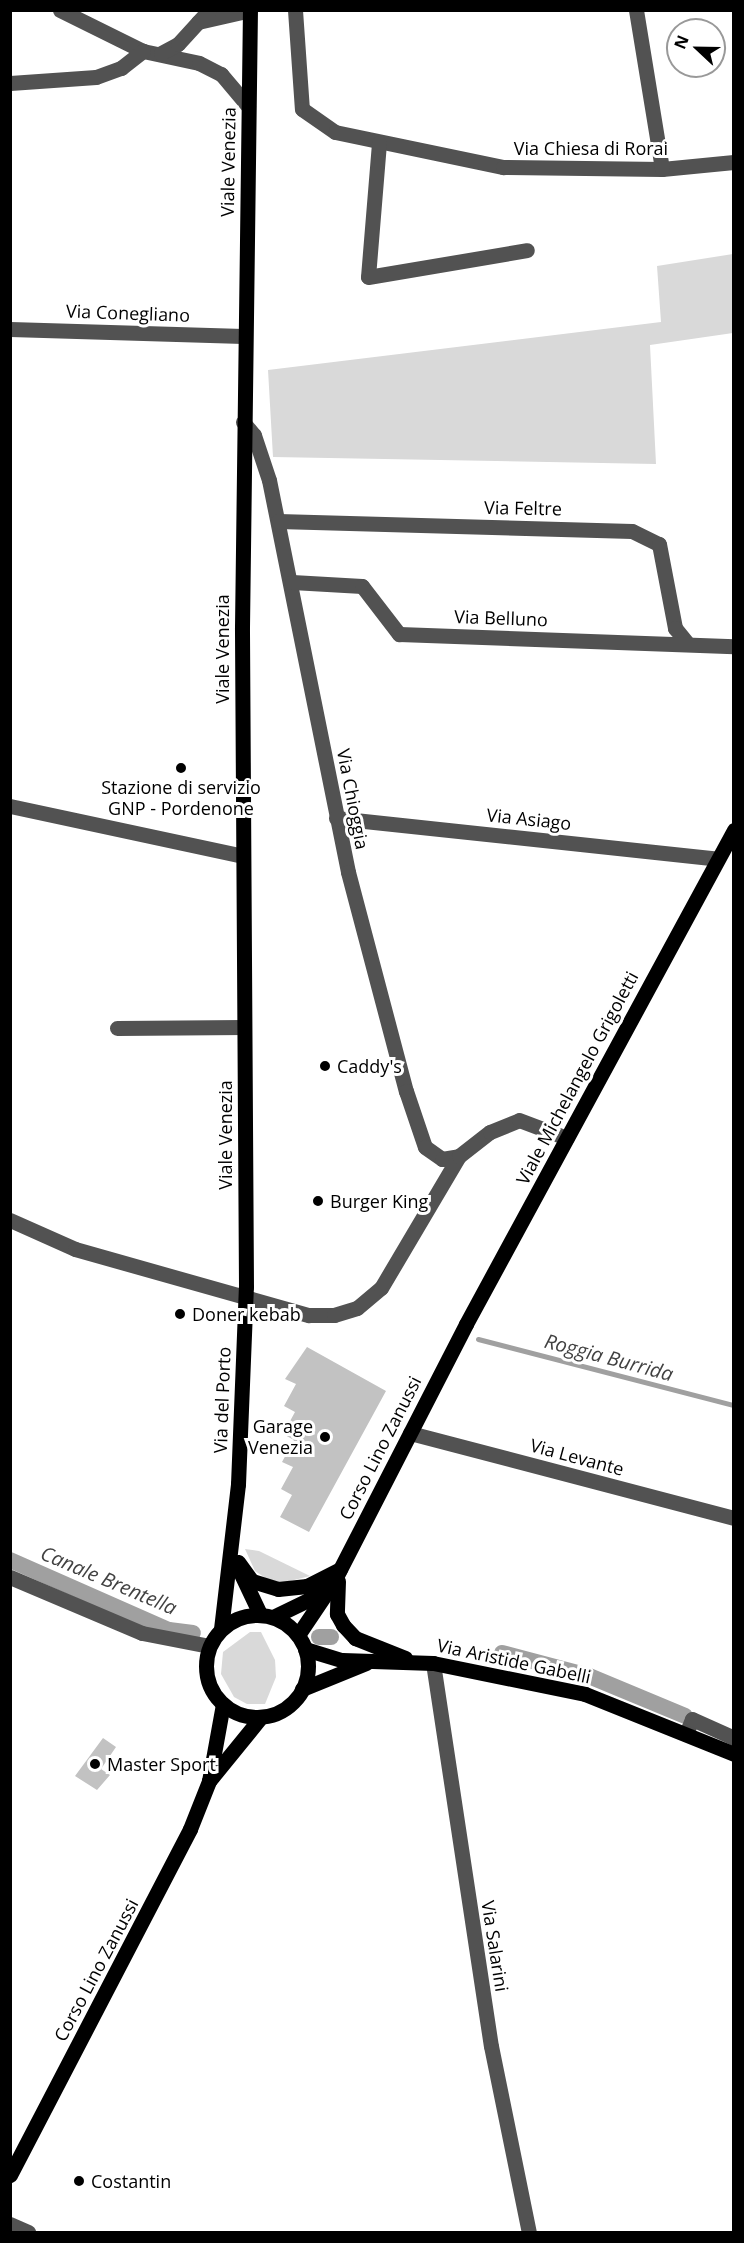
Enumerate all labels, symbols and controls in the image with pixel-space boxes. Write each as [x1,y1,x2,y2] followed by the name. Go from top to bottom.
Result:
[666,18,726,78] north arrow
[669,32,694,52] text: N
[216,107,240,217] street label: Viale Venezia
[514,137,668,159] street label: Via Chiesa di Rorai
[66,300,190,326] street label: Via Conegliano
[484,497,562,519] street label: Via Feltre
[211,594,233,704] street label: Viale Venezia
[454,606,548,630] street label: Via Belluno
[333,747,373,851] street label: Via Chioggia
[174,761,188,775] marker: Stazione di servizio GNP - Pordenone
[101,777,261,820] place label: Stazione di servizio GNP - Pordenone
[486,804,572,834] street label: Via Asiago
[512,968,642,1188] street label: Viale Michelangelo Grigoletti
[337,1055,402,1077] place label: Caddy's
[318,1059,332,1073] marker: Caddy's
[214,1080,236,1190] street label: Viale Venezia
[330,1190,428,1212] place label: Burger King
[311,1194,325,1208] marker: Burger King
[192,1303,301,1325] place label: Doner kebab
[173,1307,187,1321] marker: Doner kebab
[542,1328,676,1386] water label: Roggia Burrida
[209,1346,235,1454] street label: Via del Porto
[334,1373,426,1523] street label: Corso Lino Zanussi
[248,1416,313,1458] place label: Garage Venezia
[318,1430,332,1444] marker: Garage Venezia
[528,1434,626,1480] street label: Via Levante
[37,1541,181,1619] water label: Canale Brentella
[435,1634,593,1688] street label: Via Aristide Gabelli
[107,1753,216,1775] place label: Master Sport
[88,1757,102,1771] marker: Master Sport
[49,1895,143,2045] street label: Corso Lino Zanussi
[477,1899,513,1993] street label: Via Salarini
[91,2170,171,2192] place label: Costantin
[72,2174,86,2188] marker: Costantin

